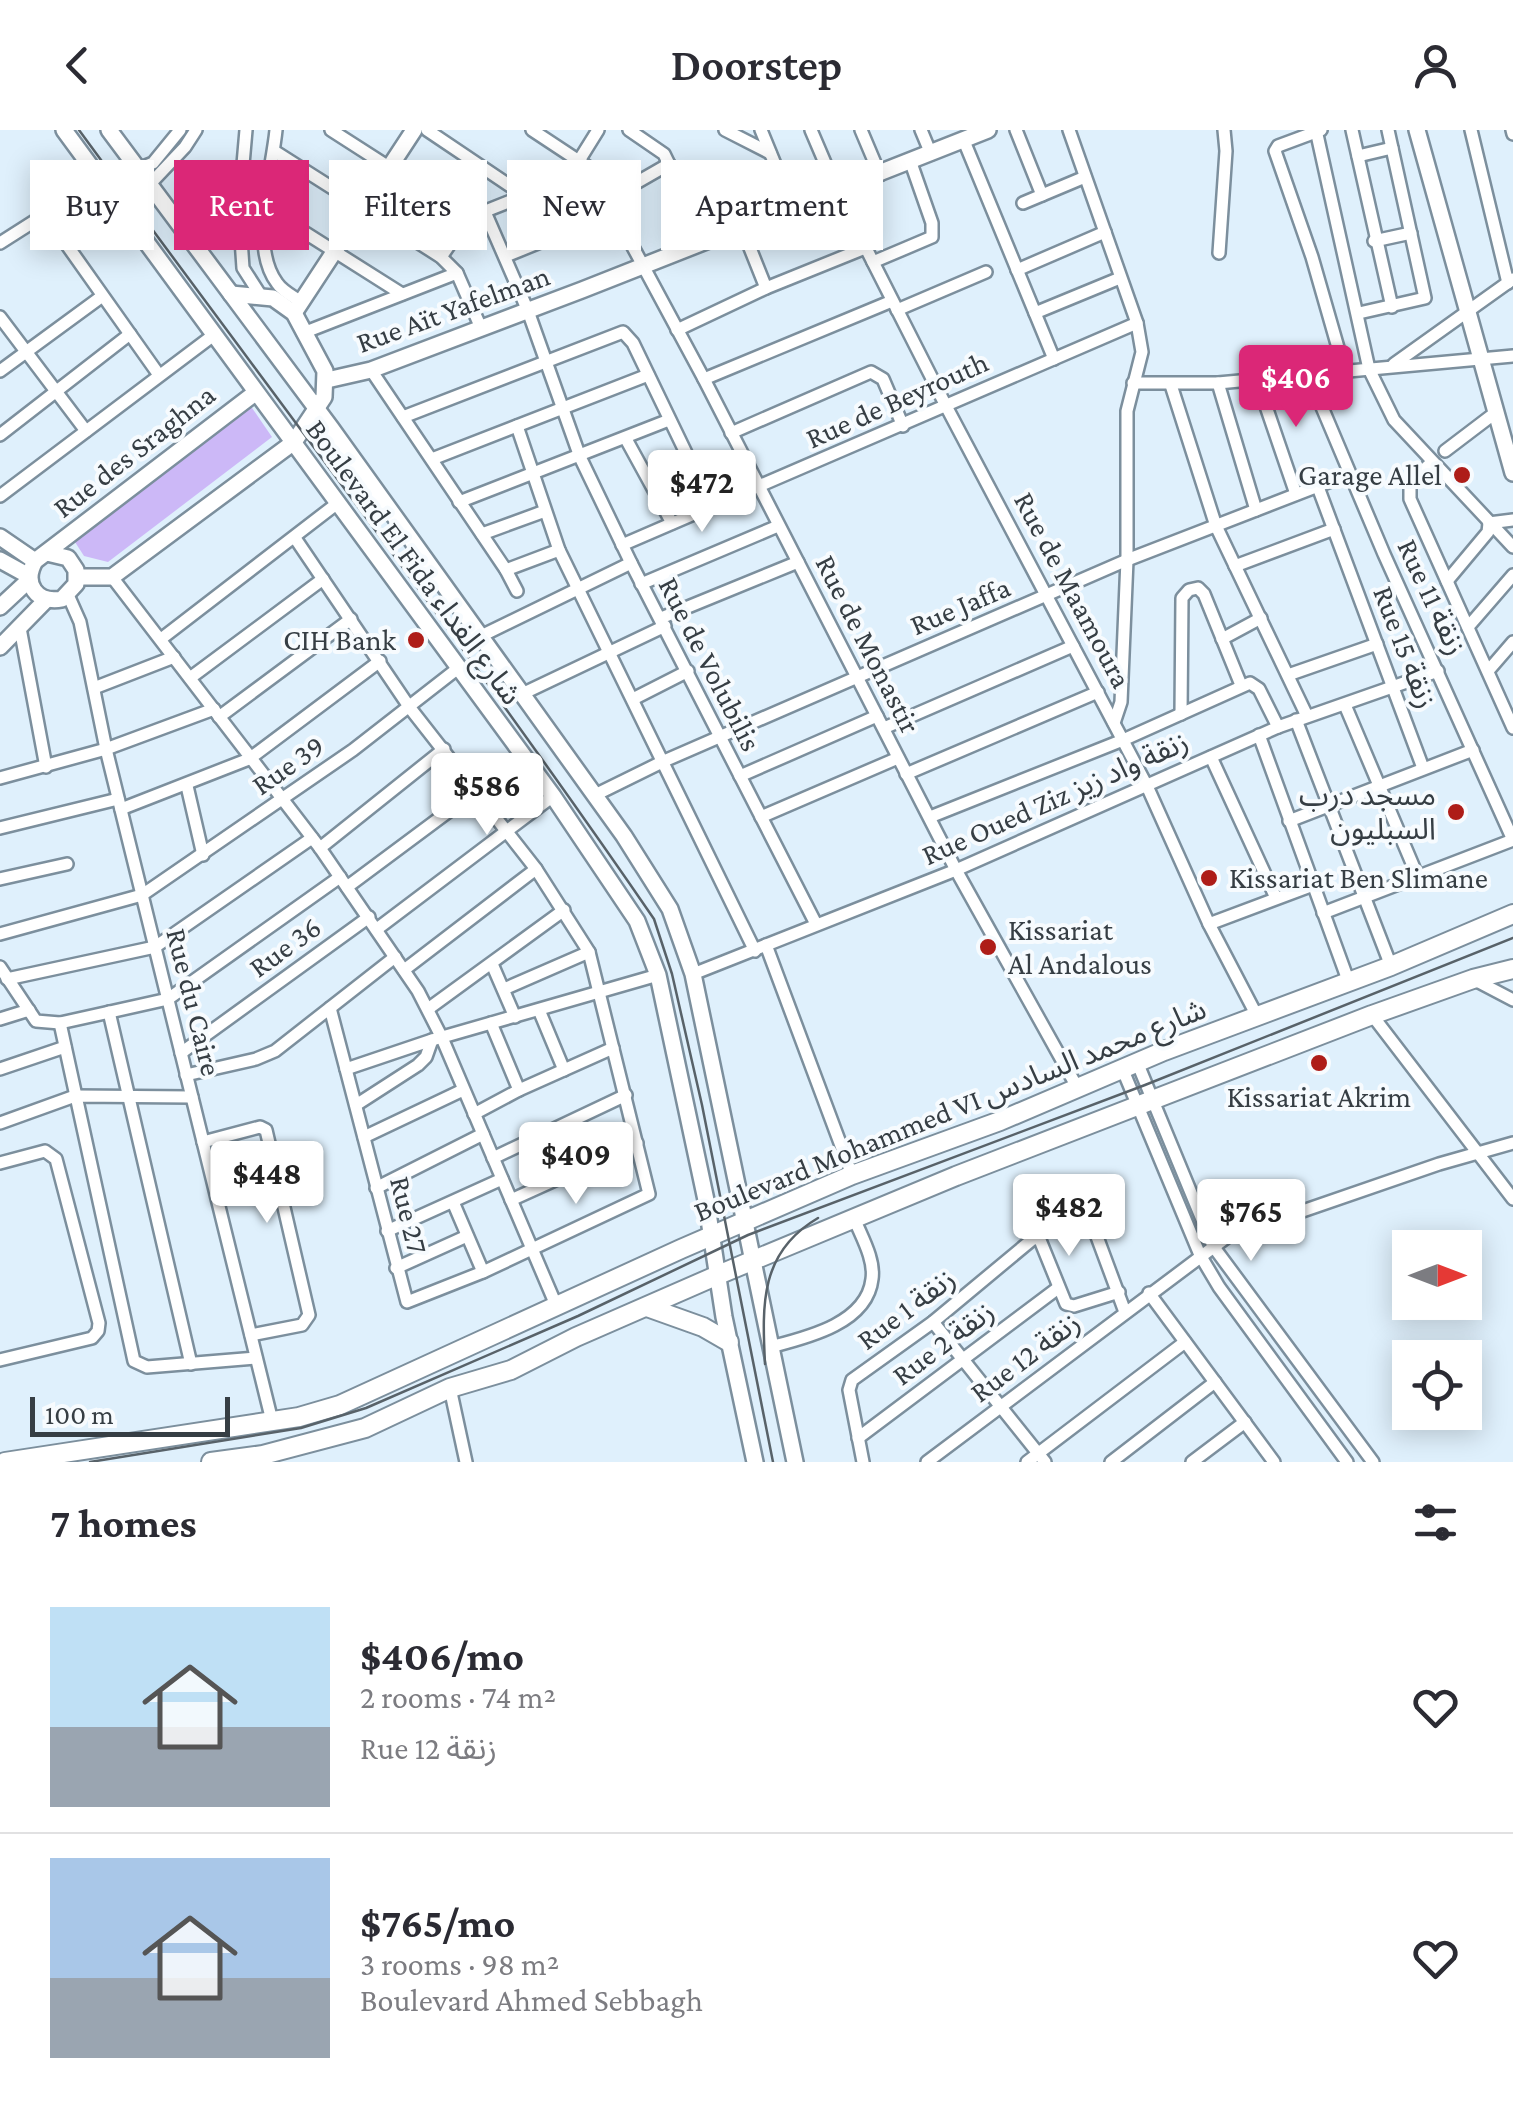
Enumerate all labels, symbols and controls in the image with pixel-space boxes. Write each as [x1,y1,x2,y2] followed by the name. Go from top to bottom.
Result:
[50,38,105,93] icon: back
[1408,38,1463,93] icon: person
[671,40,842,90] text: Doorstep
[30,160,154,250] chip: Buy
[174,160,309,250] chip: Rent
[329,160,487,250] chip: Filters
[507,160,641,250] chip: New
[661,160,883,250] chip: Apartment
[352,258,554,359] street label: Rue Aït Yafelman
[801,345,993,455] street label: Rue de Beyrouth
[1237,345,1355,430] pin: $406
[1261,359,1331,395] text: $406
[46,377,222,525] street label: Rue des Sraghna
[295,413,529,714] street label: Boulevard El Fida شارع الفداء
[643,450,761,535] pin: $472
[1298,458,1442,492] place label: Garage Allel
[670,464,734,500] text: $472
[1451,464,1473,486] marker: Garage Allel
[1008,486,1139,693] street label: Rue de Maamoura
[1390,534,1474,660] street label: Rue 11 زنقة
[809,549,928,739] street label: Rue de Monastir
[905,570,1015,641] street label: Rue Jaffa
[652,571,768,756] street label: Rue de Volubilis
[1366,581,1444,713] street label: Rue 15 زنقة
[283,623,397,656] place label: CIH Bank
[405,629,427,651] marker: CIH Bank
[916,724,1194,872] street label: Rue Oued Ziz زنقة واد زيز
[245,728,330,801] street label: Rue 39
[428,753,546,838] pin: $586
[453,767,521,803] text: $586
[1299,778,1436,846] place label: مسجد درب السبليون
[1445,801,1467,823] marker: مسجد درب السبليون
[1229,861,1488,894] place label: Kissariat Ben Slimane
[1198,867,1220,889] marker: Kissariat Ben Slimane
[242,910,327,984] street label: Rue 36
[1008,913,1152,980] place label: Kissariat Al Andalous
[160,925,229,1079] street label: Rue du Caire
[977,936,999,958] marker: Kissariat Al Andalous
[689,991,1213,1233] street label: Boulevard Mohammed VI شارع محمد السادس
[1308,1052,1330,1074] marker: Kissariat Akrim
[1227,1080,1411,1113] place label: Kissariat Akrim
[517,1122,635,1207] pin: $409
[541,1136,611,1172] text: $409
[208,1141,326,1226] pin: $448
[232,1155,302,1191] text: $448
[384,1173,435,1257] street label: Rue 27
[1010,1174,1128,1259] pin: $482
[1192,1179,1310,1264] pin: $765
[1035,1188,1103,1224] text: $482
[1219,1193,1283,1229] text: $765
[1392,1230,1482,1320] north arrow
[1392,1230,1482,1430] map controls
[850,1261,962,1357] street label: Rue 1 زنقة
[885,1294,1001,1392] street label: Rue 2 زنقة
[963,1305,1087,1409] street label: Rue 12 زنقة
[1392,1340,1482,1430] button: locate
[30,1392,230,1436] scale bar
[45,1399,114,1430] text: 100 m
[1408,1495,1463,1550] icon: filters
[50,1499,197,1546] text: 7 homes
[360,1632,524,1679] text: $406/mo
[130,1647,250,1767] icon: home
[360,1679,556,1715] text: 2 rooms · 74 m²
[1408,1680,1463,1735] icon: heart
[360,1730,497,1766] text: Rue 12 زنقة
[130,1898,250,2018] icon: home
[360,1899,515,1946] text: $765/mo
[1408,1931,1463,1986] icon: heart
[360,1946,559,1982] text: 3 rooms · 98 m²
[360,1982,703,2018] text: Boulevard Ahmed Sebbagh

